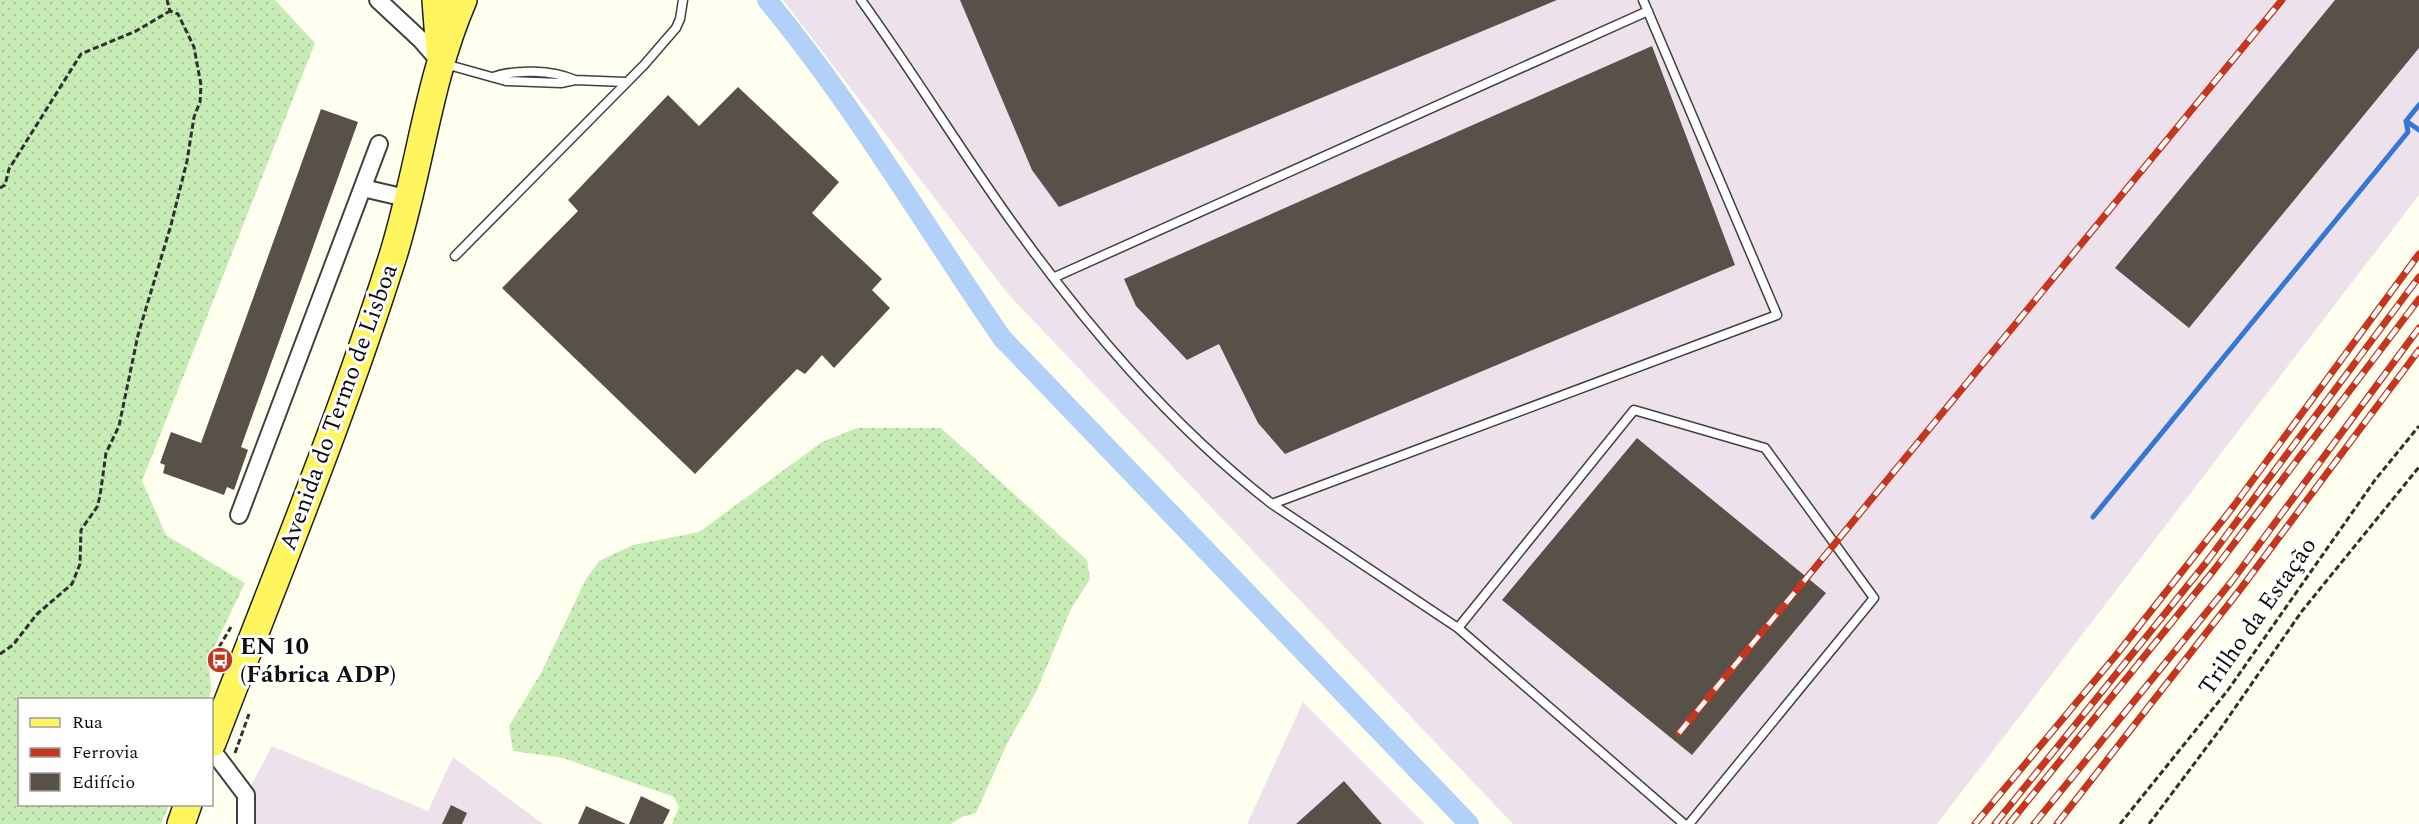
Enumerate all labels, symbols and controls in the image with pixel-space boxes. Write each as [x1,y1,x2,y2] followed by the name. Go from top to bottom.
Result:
[270,259,408,556] street label: Avenida do Termo de Lisboa
[2190,530,2326,703] street label: Trilho da Estação
[240,629,396,693] place label: EN 10 (Fábrica ADP)
[205,645,235,675] bus stop icon: EN 10 (Fábrica ADP)
[18,698,213,806] legend
[72,709,103,736] text: Rua
[72,739,139,766] text: Ferrovia
[72,769,135,796] text: Edifício

